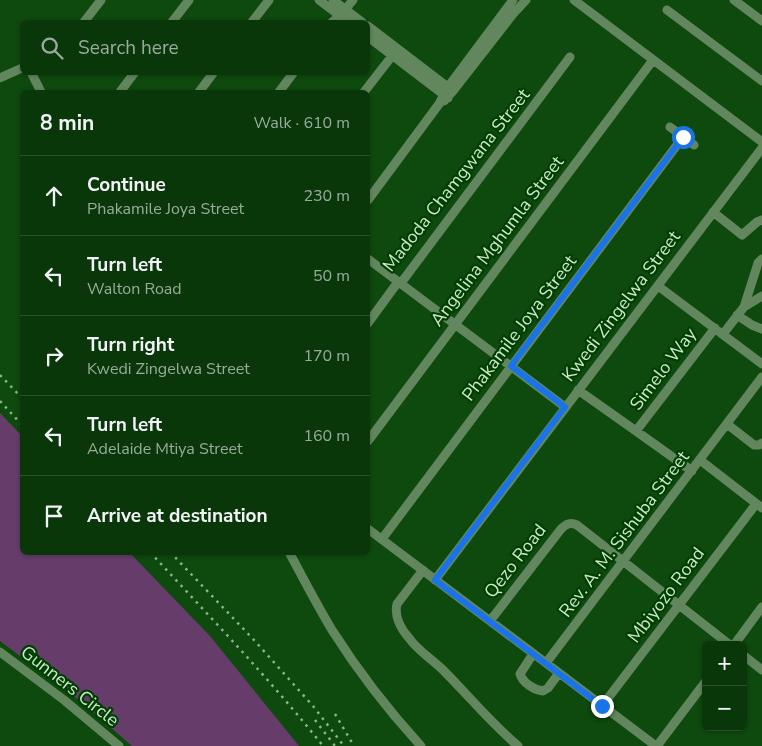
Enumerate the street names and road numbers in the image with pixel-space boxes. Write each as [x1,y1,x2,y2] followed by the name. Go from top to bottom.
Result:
[377,83,535,276] street label: Madoda Chamgwana Street
[425,150,569,331] street label: Angelina Mghumla Street
[556,225,686,386] street label: Kwedi Zingelwa Street
[456,250,582,406] street label: Phakamile Joya Street
[624,322,702,415] street label: Simelo Way
[553,445,695,622] street label: Rev. A. M. Sishuba Street
[478,519,552,603] street label: Qezo Road
[622,542,710,648] street label: Mbiyozo Road
[16,640,124,732] street label: Gunners Circle

